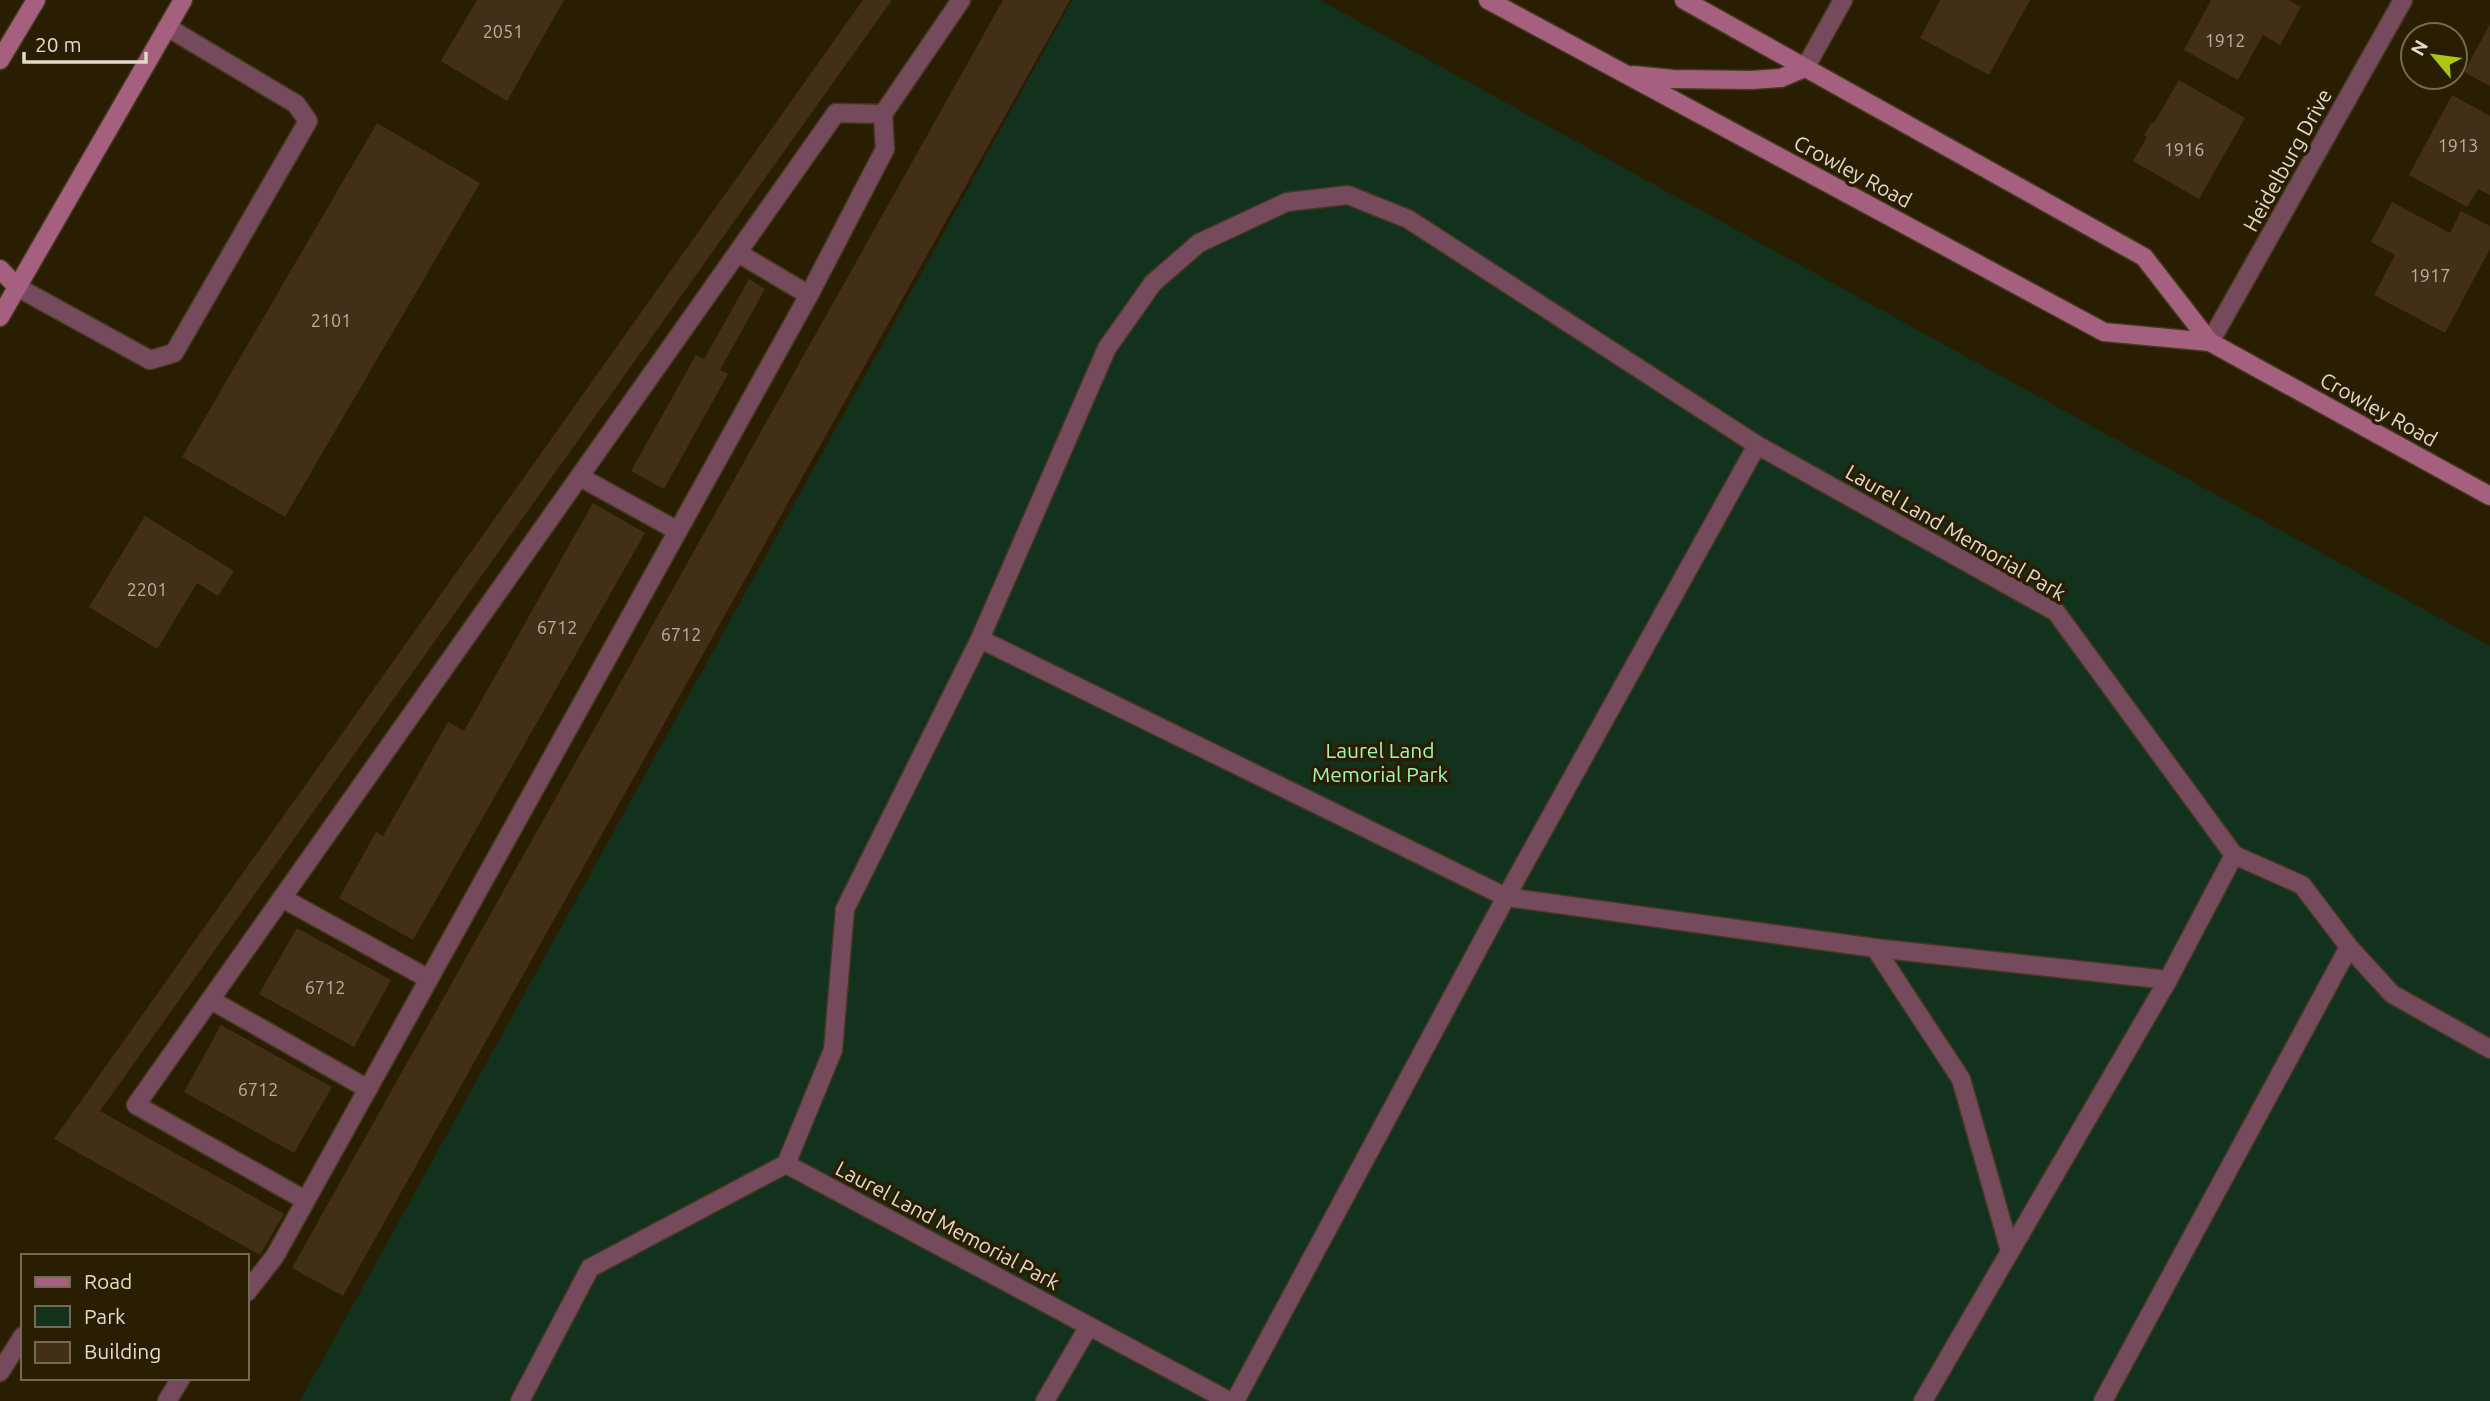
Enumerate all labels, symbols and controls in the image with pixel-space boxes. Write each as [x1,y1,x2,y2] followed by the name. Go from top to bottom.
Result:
[24,21,147,65] scale bar
[483,21,523,41] house number: 2051
[2399,21,2469,91] north arrow
[2205,30,2245,50] house number: 1912
[35,32,82,56] text: 20 m
[2406,36,2432,59] text: N
[2238,84,2336,236] street label: Heidelburg Drive
[1790,130,1916,212] street label: Crowley Road
[2438,135,2478,155] house number: 1913
[2164,139,2204,159] house number: 1916
[2410,265,2450,285] house number: 1917
[311,310,351,330] house number: 2101
[2316,367,2442,451] street label: Crowley Road
[1842,459,2071,605] street label: Laurel Land Memorial Park
[127,579,167,599] house number: 2201
[537,617,577,637] house number: 6712
[661,624,701,644] house number: 6712
[1312,738,1448,786] park label: Laurel Land Memorial Park
[305,977,345,997] house number: 6712
[238,1079,278,1099] house number: 6712
[832,1156,1064,1294] street label: Laurel Land Memorial Park
[21,1254,248,1380] legend
[84,1269,132,1293] text: Road
[84,1304,126,1328] text: Park
[84,1339,161,1363] text: Building

